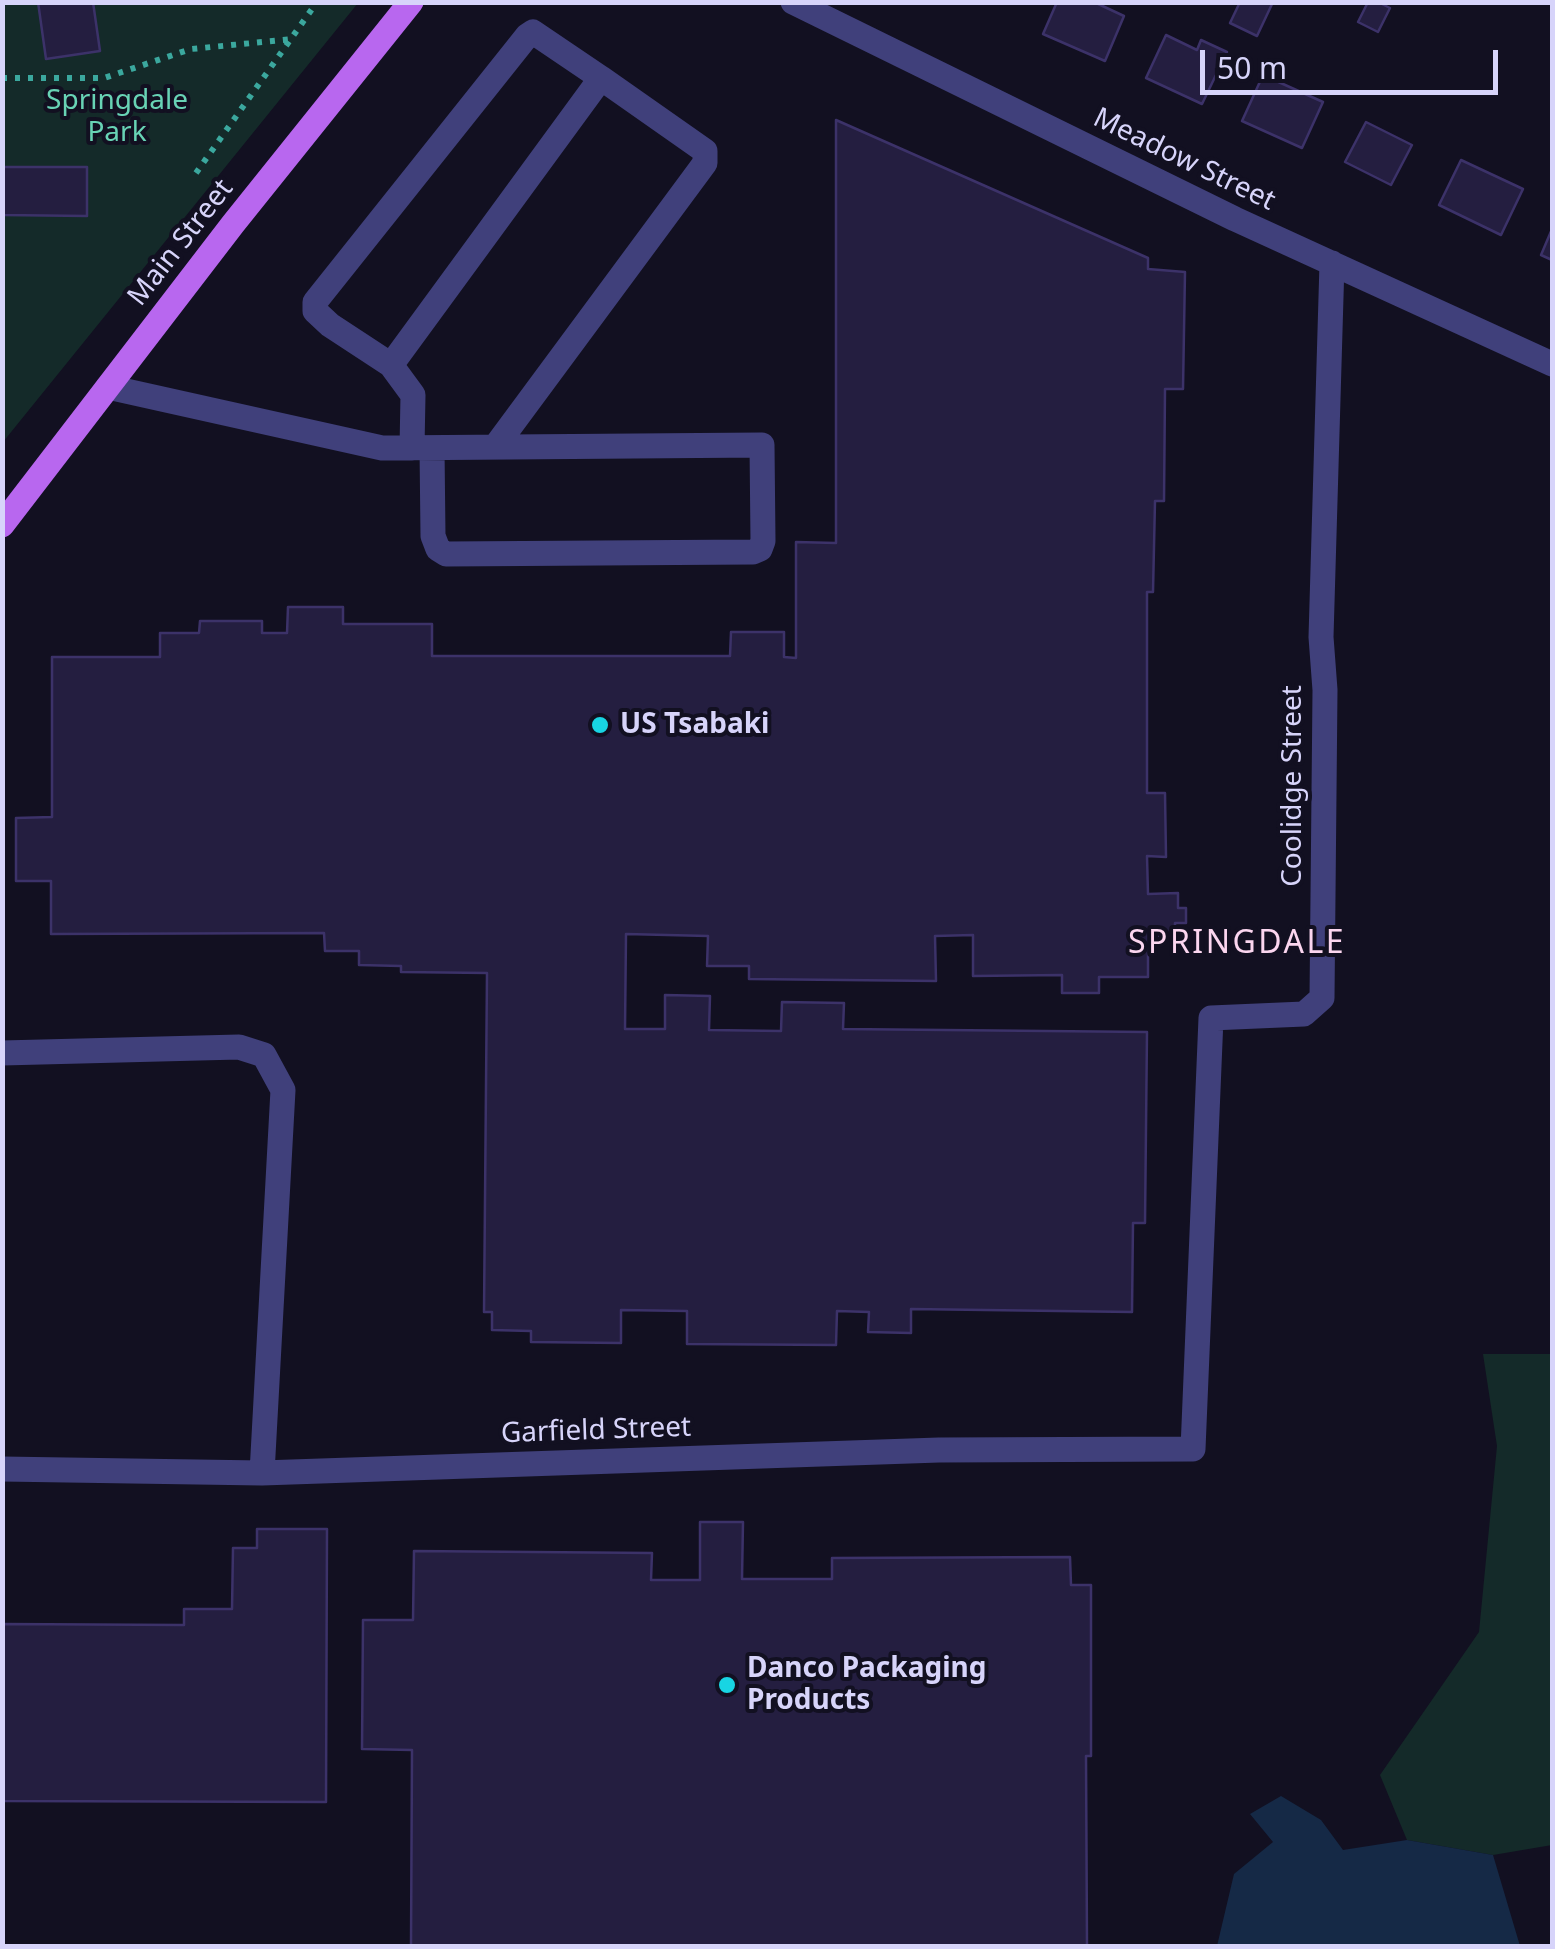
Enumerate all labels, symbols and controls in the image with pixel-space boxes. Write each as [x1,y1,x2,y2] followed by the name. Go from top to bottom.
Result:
[1205,30,1502,92] scale bar
[1217,47,1287,88] text: 50 m
[46,84,188,150] park label: Springdale Park
[1088,102,1280,218] street label: Meadow Street
[121,173,241,313] street label: Main Street
[1276,685,1310,887] street label: Coolidge Street
[620,708,769,742] place label: US Tsabaki
[589,714,611,736] marker: US Tsabaki
[1128,925,1346,963] district label: SPRINGDALE
[500,1411,692,1451] street label: Garfield Street
[747,1652,986,1718] place label: Danco Packaging Products
[716,1674,738,1696] marker: Danco Packaging Products

